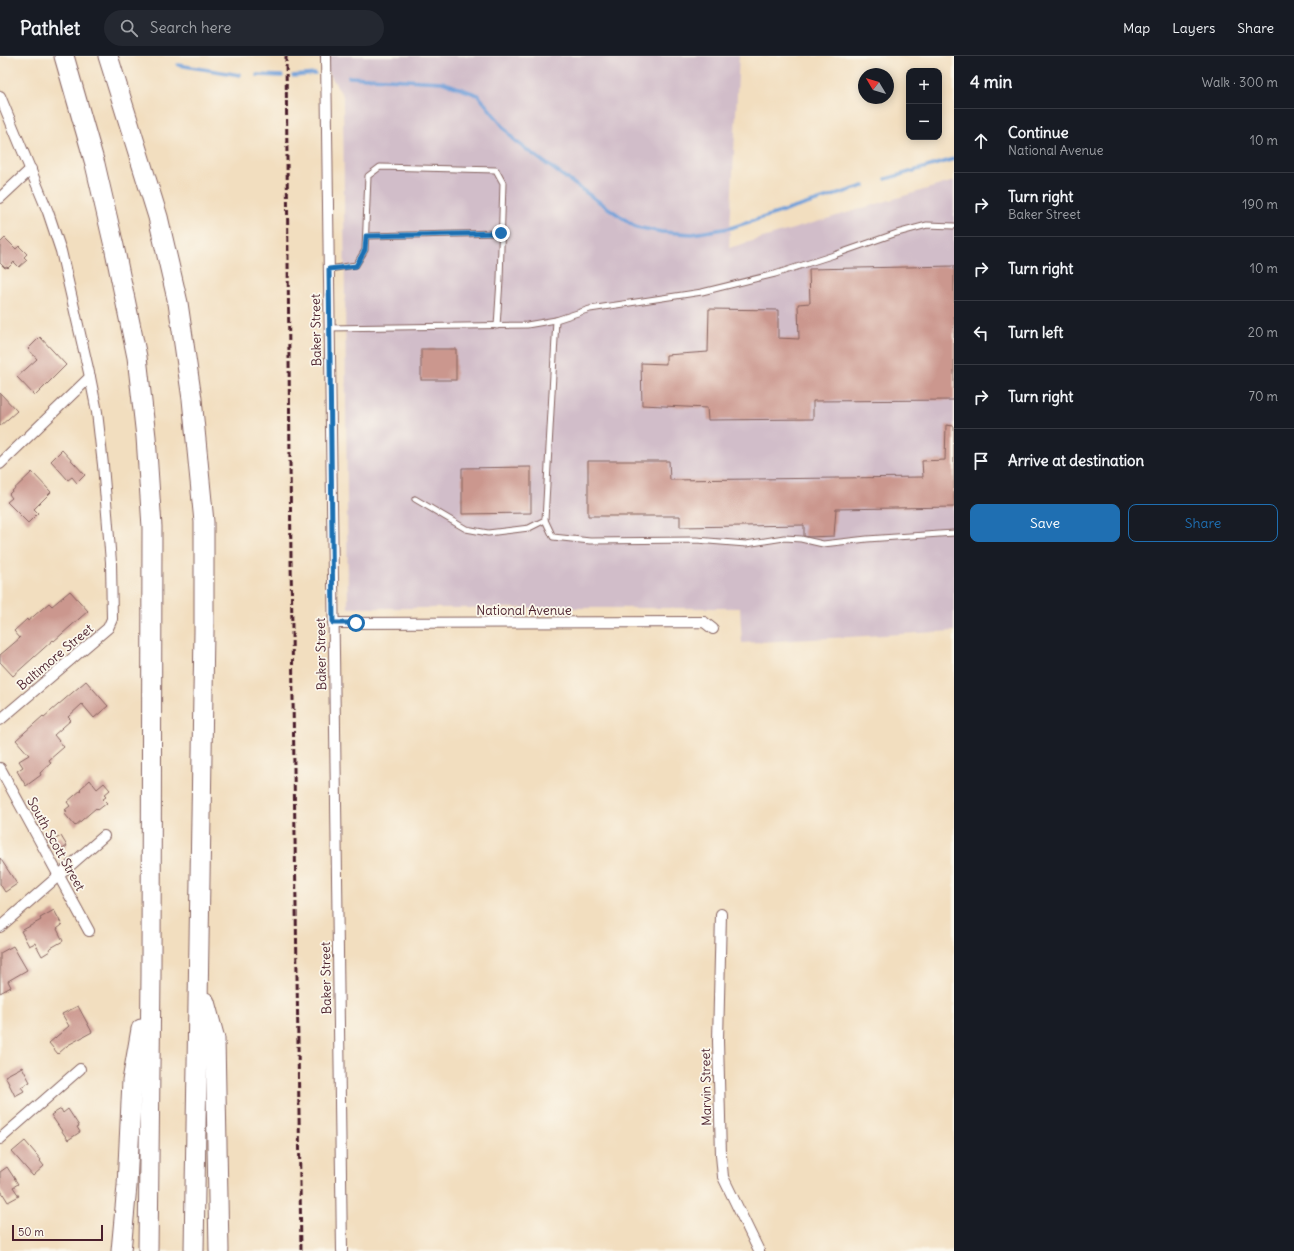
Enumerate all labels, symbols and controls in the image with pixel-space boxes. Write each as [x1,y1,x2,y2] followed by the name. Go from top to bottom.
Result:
[104,10,384,46] search box
[20,16,80,40] text: Pathlet
[118,17,140,39] icon: search
[150,18,231,37] text: Search here
[1123,19,1150,37] text: Map
[1172,19,1215,37] text: Layers
[1237,19,1274,37] text: Share
[858,68,894,104] north arrow
[906,68,942,140] map controls
[906,68,942,104] button: +
[970,71,1012,93] text: 4 min
[1202,74,1278,91] text: Walk · 300 m
[906,104,942,140] button: −
[1008,123,1069,142] text: Continue
[970,130,992,152] icon: ahead
[1250,132,1278,149] text: 10 m
[1008,142,1103,159] text: National Avenue
[1008,187,1073,206] text: Turn right
[970,194,992,216] icon: right
[1242,196,1278,213] text: 190 m
[1008,206,1081,223] text: Baker Street
[492,224,510,242] route end
[970,258,992,280] icon: right
[1008,259,1073,278] text: Turn right
[1250,260,1278,277] text: 10 m
[307,293,325,366] street label: Baker Street
[970,322,992,344] icon: left
[1008,323,1063,342] text: Turn left
[1248,324,1278,341] text: 20 m
[970,386,992,408] icon: right
[1008,387,1073,406] text: Turn right
[1249,388,1278,405] text: 70 m
[970,450,992,472] icon: arrive
[1008,451,1144,470] text: Arrive at destination
[970,504,1120,542] button: Save
[1128,504,1278,542] button: Share
[476,602,572,619] street label: National Avenue
[347,614,365,632] route start
[312,617,330,690] street label: Baker Street
[13,620,97,694] street label: Baltimore Street
[23,794,89,894] street label: South Scott Street
[317,941,335,1014] street label: Baker Street
[697,1047,715,1126] street label: Marvin Street
[12,1223,103,1242] scale bar
[18,1225,44,1239] text: 50 m

